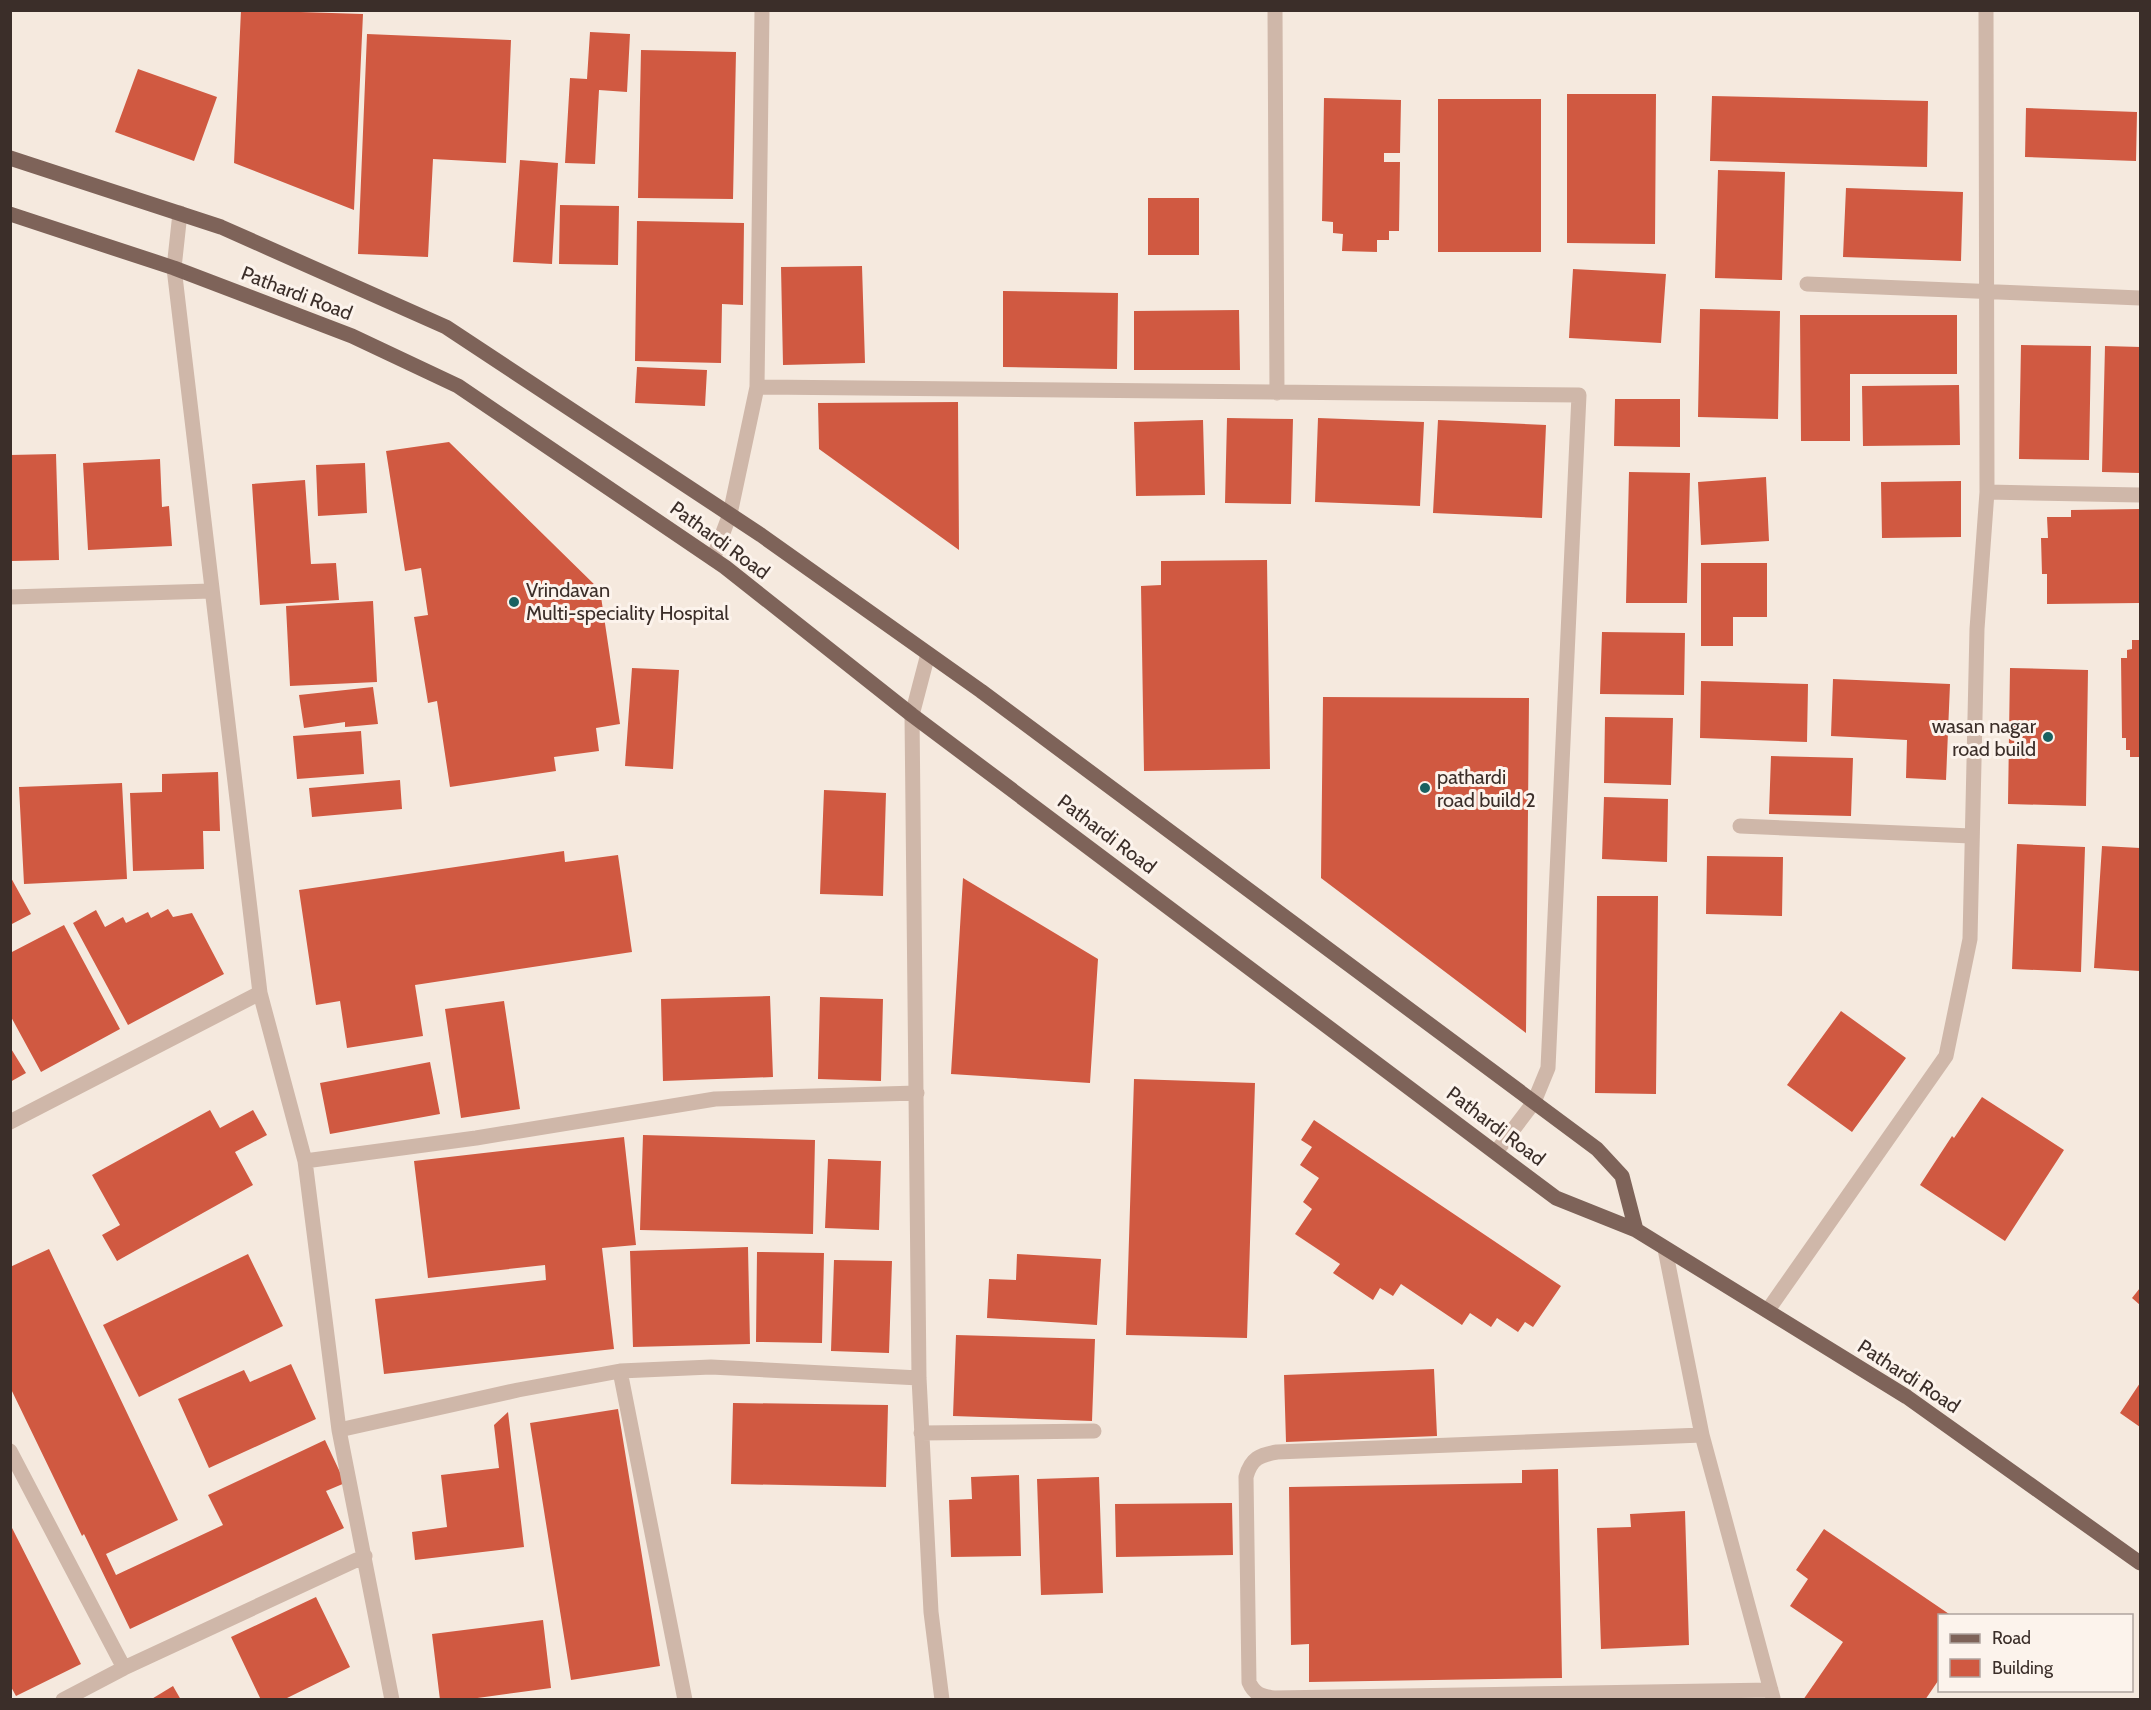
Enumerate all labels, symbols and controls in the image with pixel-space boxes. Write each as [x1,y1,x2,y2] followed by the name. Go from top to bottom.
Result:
[238,261,356,325] street label: Pathardi Road
[666,496,774,584] street label: Pathardi Road
[526,578,729,625] place label: Vrindavan Multi-speciality Hospital
[507,595,521,609] marker: Vrindavan Multi-speciality Hospital
[1932,714,2037,761] place label: wasan nagar road build
[2041,730,2055,744] marker: wasan nagar road build
[1437,765,1536,812] place label: pathardi road build 2
[1418,781,1432,795] marker: pathardi road build 2
[1053,789,1161,879] street label: Pathardi Road
[1442,1081,1550,1171] street label: Pathardi Road
[1853,1334,1965,1418] street label: Pathardi Road
[1938,1614,2133,1692] legend
[1992,1627,2031,1649] text: Road
[1992,1657,2054,1679] text: Building

